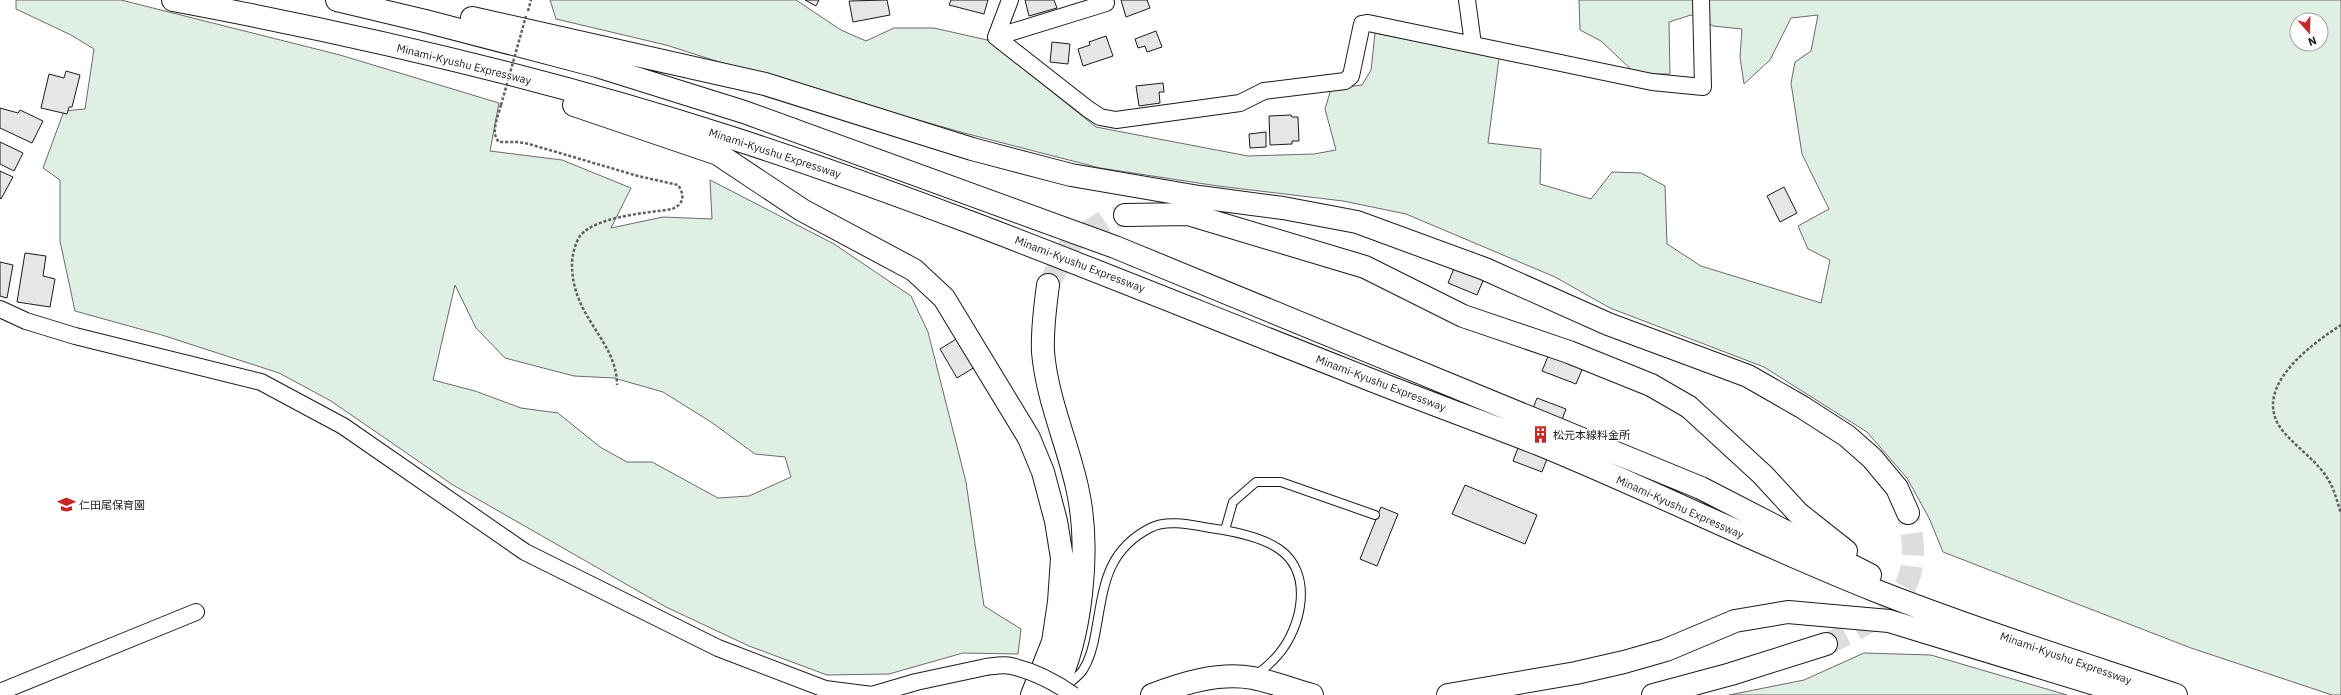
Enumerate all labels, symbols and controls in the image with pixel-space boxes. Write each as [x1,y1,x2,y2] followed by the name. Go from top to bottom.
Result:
[2289,12,2329,52] north arrow
[2306,33,2319,49] text: N
[395,40,533,88] street label: Minami-Kyushu Expressway
[707,125,843,181] street label: Minami-Kyushu Expressway
[1013,233,1147,295] street label: Minami-Kyushu Expressway
[1314,352,1448,414] street label: Minami-Kyushu Expressway
[1530,425,1550,445] building icon: 松元本線料金所
[1553,428,1631,442] place label: 松元本線料金所
[1614,472,1746,542] street label: Minami-Kyushu Expressway
[56,495,76,515] school or university icon: 仁田尾保育園
[79,498,145,512] place label: 仁田尾保育園
[1998,629,2134,687] street label: Minami-Kyushu Expressway

